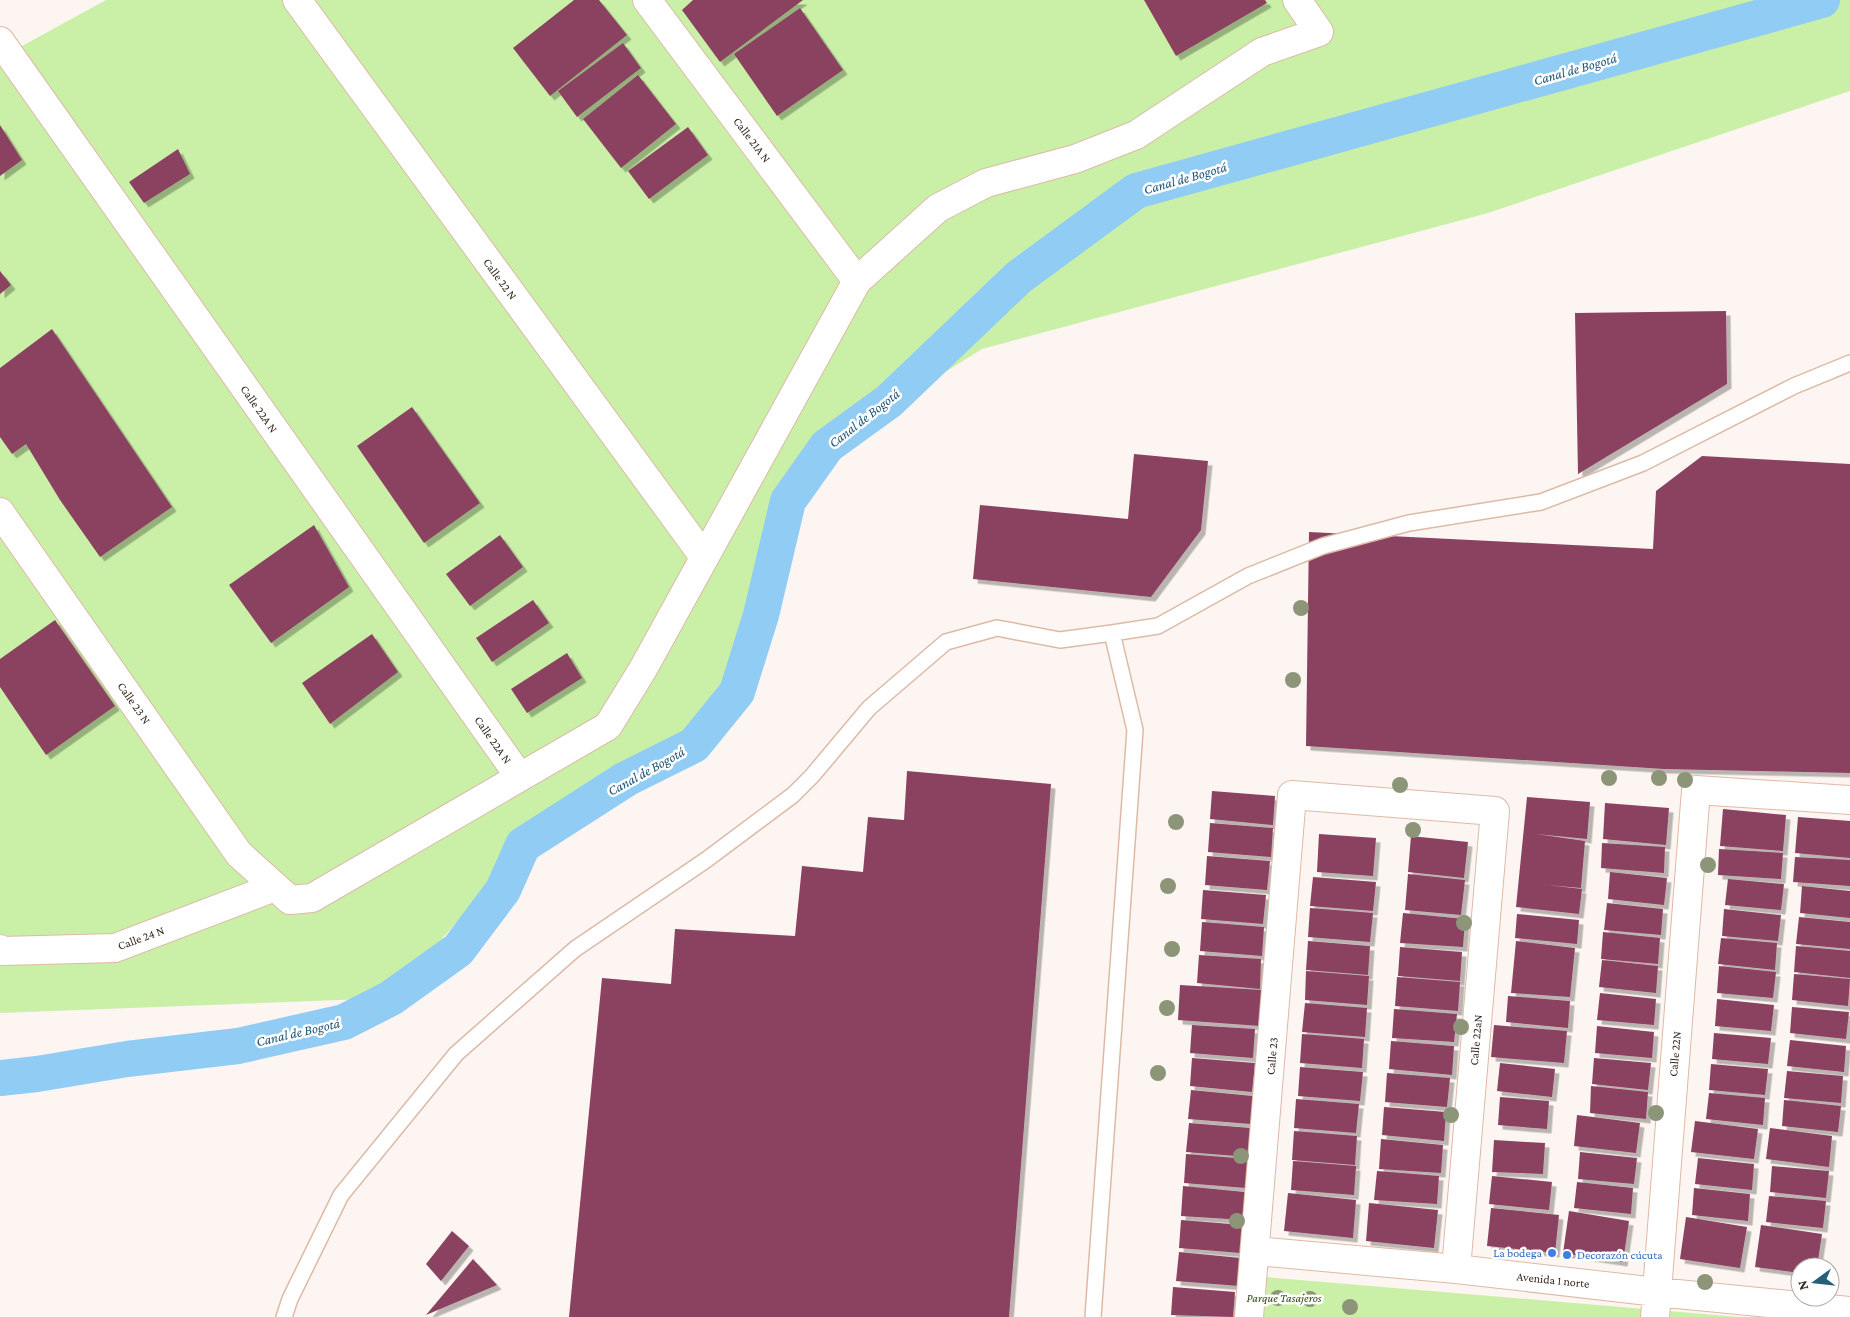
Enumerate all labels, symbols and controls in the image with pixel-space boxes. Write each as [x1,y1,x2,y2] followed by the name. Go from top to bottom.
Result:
[1532,49,1619,88] water label: Canal de Bogotá
[730,115,774,165] street label: Calle 21A N
[1142,158,1229,197] water label: Canal de Bogotá
[480,255,520,303] street label: Calle 22 N
[238,383,280,436] street label: Calle 22A N
[825,385,903,451] water label: Canal de Bogotá
[115,679,154,727] street label: Calle 23 N
[472,714,514,767] street label: Calle 22A N
[605,743,688,799] water label: Canal de Bogotá
[116,923,166,953] street label: Calle 24 N
[255,1014,342,1049] water label: Canal de Bogotá
[1467,1014,1485,1066] street label: Calle 22aN
[1666,1031,1684,1077] street label: Calle 22N
[1263,1036,1281,1075] street label: Calle 23
[1493,1246,1542,1260] place label: La bodega
[1546,1247,1558,1259] marker: La bodega
[1577,1248,1663,1262] place label: Decorazón cúcuta
[1561,1249,1573,1261] marker: Decorazón cúcuta
[1790,1257,1840,1307] north arrow
[1516,1269,1590,1291] street label: Avenida 1 norte
[1793,1278,1811,1292] text: N
[1247,1291,1322,1305] park label: Parque Tasajeros

